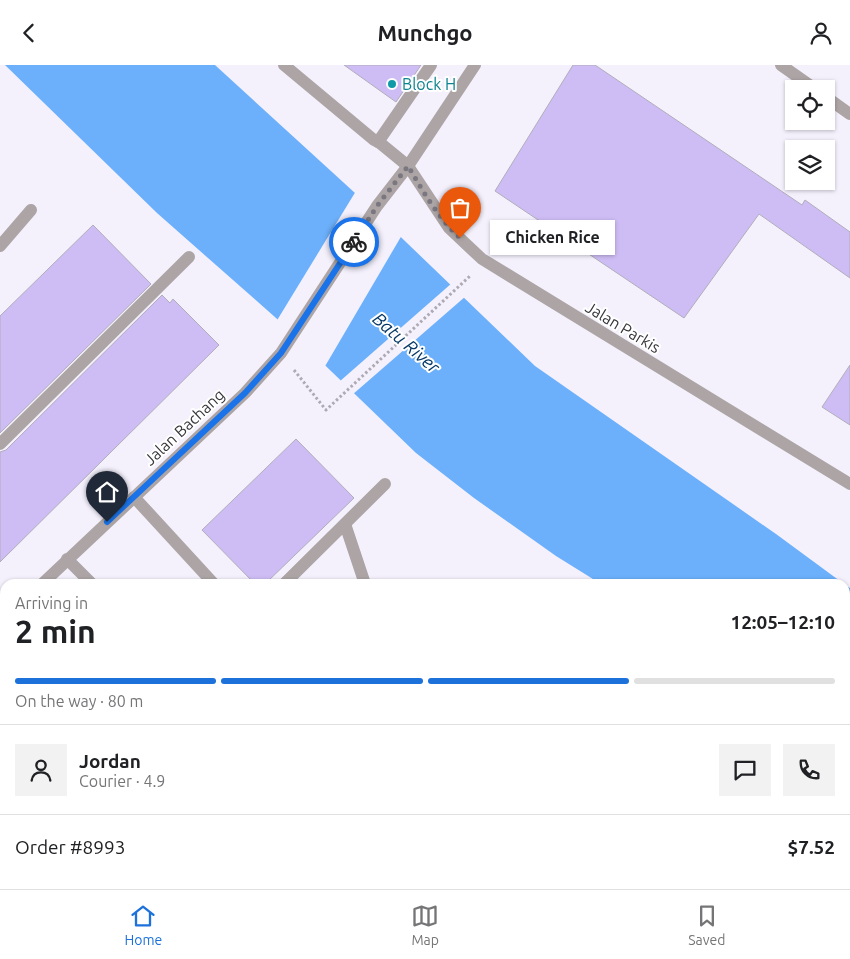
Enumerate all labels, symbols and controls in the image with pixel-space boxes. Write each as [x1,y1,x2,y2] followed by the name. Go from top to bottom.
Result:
[15,19,43,47] icon: back
[807,19,835,47] icon: person
[377,20,473,45] text: Munchgo
[402,75,456,93] place label: Block H
[386,78,398,90] marker: Block H
[785,80,835,190] map controls
[785,80,835,130] button: locate
[785,140,835,190] button: layers
[439,187,481,238] pin
[446,194,474,222] icon: bag
[329,217,379,267] courier
[490,221,615,255] callout: Chicken Rice
[340,228,368,256] icon: bike
[505,228,600,246] text: Chicken Rice
[582,298,664,356] street label: Jalan Parkis
[369,308,445,377] water label: Batu River
[140,385,228,469] street label: Jalan Bachang
[86,471,128,522] pin
[93,478,121,506] icon: home
[15,594,88,612] text: Arriving in
[730,611,835,633] text: 12:05–12:10
[15,613,96,649] text: 2 min
[15,692,143,710] text: On the way · 80 m
[15,744,67,796] button: person
[719,744,771,796] button: chat
[783,744,835,796] button: phone
[79,750,141,772] text: Jordan
[79,772,165,790] text: Courier · 4.9
[15,836,125,858] text: Order #8993
[787,836,835,858] text: $7.52
[124,902,162,948] tab: Home
[411,902,439,948] tab: Map
[688,902,725,948] tab: Saved

